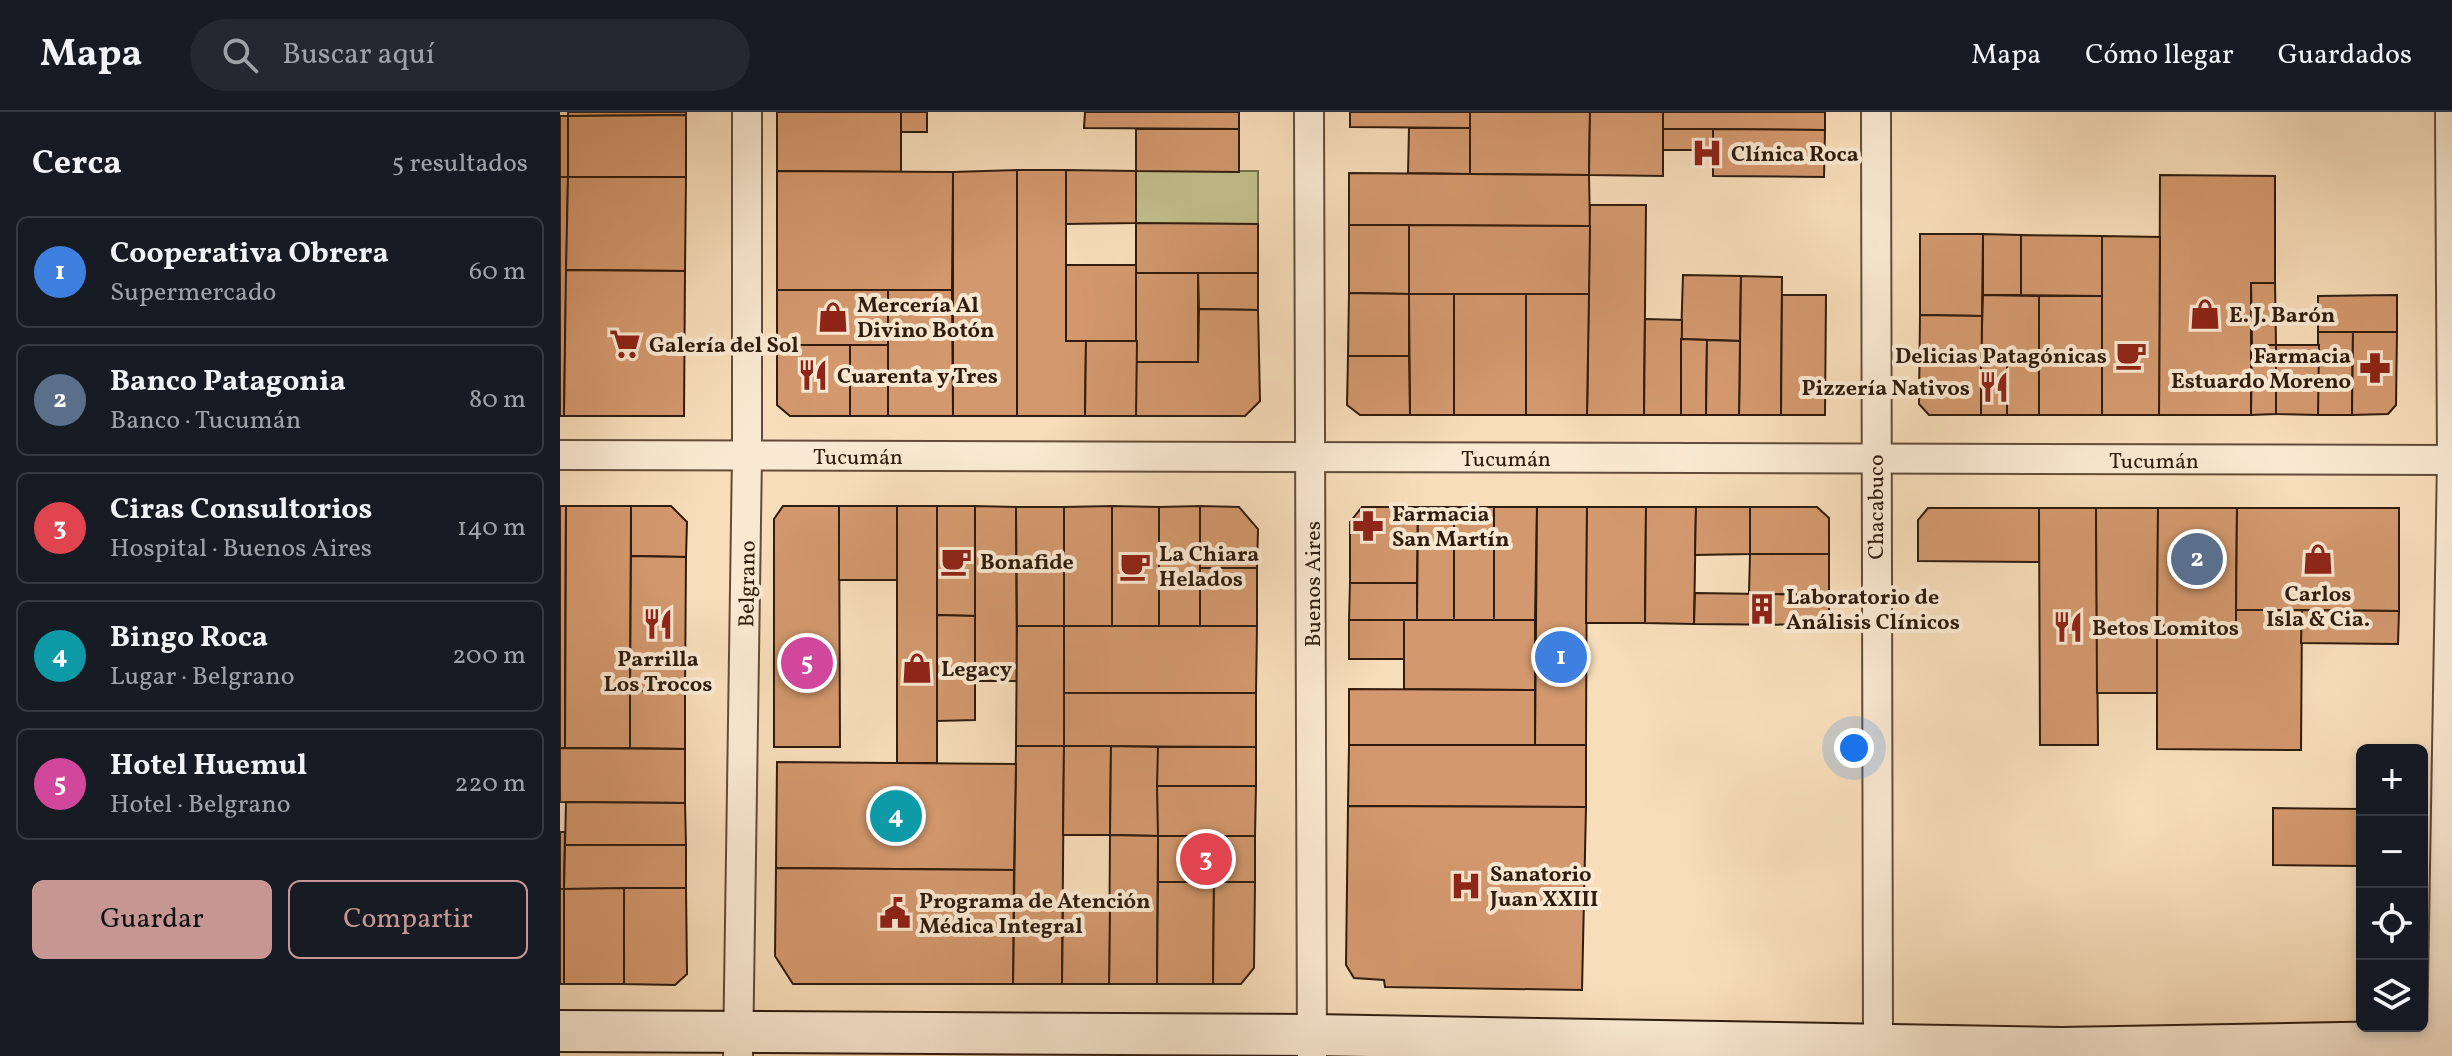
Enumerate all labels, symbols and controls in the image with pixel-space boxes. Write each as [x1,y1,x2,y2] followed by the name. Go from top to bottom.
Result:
[190,19,750,91] search box
[40,29,142,82] text: Mapa
[218,33,262,77] icon: search
[282,34,435,76] text: Buscar aquí
[1971,36,2041,75] text: Mapa
[2085,36,2234,75] text: Cómo llegar
[2278,36,2412,75] text: Guardados
[1690,136,1724,170] hospital icon: Clínica Roca
[1731,140,1859,171] place label: Clínica Roca
[32,141,122,188] text: Cerca
[392,146,528,182] text: 5 resultados
[110,233,389,275] text: Cooperativa Obrera
[55,254,65,290] text: 1
[469,254,526,290] text: 60 m
[110,275,276,311] text: Supermercado
[857,291,995,347] place label: Mercería Al Divino Botón
[2188,297,2222,331] shop icon: E. J. Barón
[816,300,850,334] shop icon: Mercería Al Divino Botón
[2229,301,2335,332] place label: E. J. Barón
[608,327,642,361] supermarket icon: Galería del Sol
[649,331,799,362] place label: Galería del Sol
[2114,338,2148,372] cafe icon: Delicias Patagónicas
[1895,342,2107,373] place label: Delicias Patagónicas
[2171,342,2351,398] place label: Farmacia Estuardo Moreno
[2358,351,2392,385] pharmacy icon: Farmacia Estuardo Moreno
[796,358,830,392] restaurant icon: Cuarenta y Tres
[110,361,346,403] text: Banco Patagonia
[837,362,998,393] place label: Cuarenta y Tres
[1977,370,2011,404] restaurant icon: Pizzería Nativos
[1801,374,1970,405] place label: Pizzería Nativos
[53,382,67,418] text: 2
[469,382,526,418] text: 80 m
[110,403,301,439] text: Banco · Tucumán
[813,443,903,474] street label: Tucumán
[1461,445,1551,476] street label: Tucumán
[2109,447,2199,478] street label: Tucumán
[1862,454,1893,560] street label: Chacabuco
[110,489,372,531] text: Ciras Consultorios
[1392,500,1509,556] place label: Farmacia San Martín
[1351,509,1385,543] pharmacy icon: Farmacia San Martín
[53,510,67,546] text: 3
[457,510,526,546] text: 140 m
[1299,521,1330,647] street label: Buenos Aires
[2171,529,2223,589] pin: 2
[110,531,372,567] text: Hospital · Buenos Aires
[732,540,765,628] street label: Belgrano
[1159,540,1259,596] place label: La Chiara Helados
[2301,542,2335,576] shop icon: Carlos Isla & Cia.
[939,544,973,578] cafe icon: Bonafide
[980,548,1074,579] place label: Bonafide
[1118,549,1152,583] cafe icon: La Chiara Helados
[2266,580,2370,636] place label: Carlos Isla & Cia.
[1786,583,1960,639] place label: Laboratorio de Análisis Clínicos
[1745,592,1779,626] building icon: Laboratorio de Análisis Clínicos
[641,607,675,641] restaurant icon: Parrilla Los Trocos
[2051,610,2085,644] restaurant icon: Betos Lomitos
[2092,614,2239,645] place label: Betos Lomitos
[110,617,268,659] text: Bingo Roca
[1535,627,1587,687] pin: 1
[781,633,833,693] pin: 5
[52,638,68,674] text: 4
[452,638,526,674] text: 200 m
[603,645,713,701] place label: Parrilla Los Trocos
[900,651,934,685] shop icon: Legacy
[941,655,1013,686] place label: Legacy
[110,659,295,695] text: Lugar · Belgrano
[1834,728,1874,768] your location
[2356,744,2428,1032] map controls
[2356,744,2428,816] button: +
[110,745,307,787] text: Hotel Huemul
[54,766,66,802] text: 5
[454,766,526,802] text: 220 m
[870,786,922,846] pin: 4
[110,787,291,823] text: Hotel · Belgrano
[2356,816,2428,888] button: −
[1180,829,1232,889] pin: 3
[1489,860,1598,916] place label: Sanatorio Juan XXIII
[1449,869,1483,903] hospital icon: Sanatorio Juan XXIII
[32,880,272,959] button: Guardar
[288,880,528,959] button: Compartir
[919,887,1151,943] place label: Programa de Atención Médica Integral
[2356,888,2428,960] button: locate
[878,896,912,930] public building icon: Programa de Atención Médica Integral
[2356,960,2428,1032] button: layers

